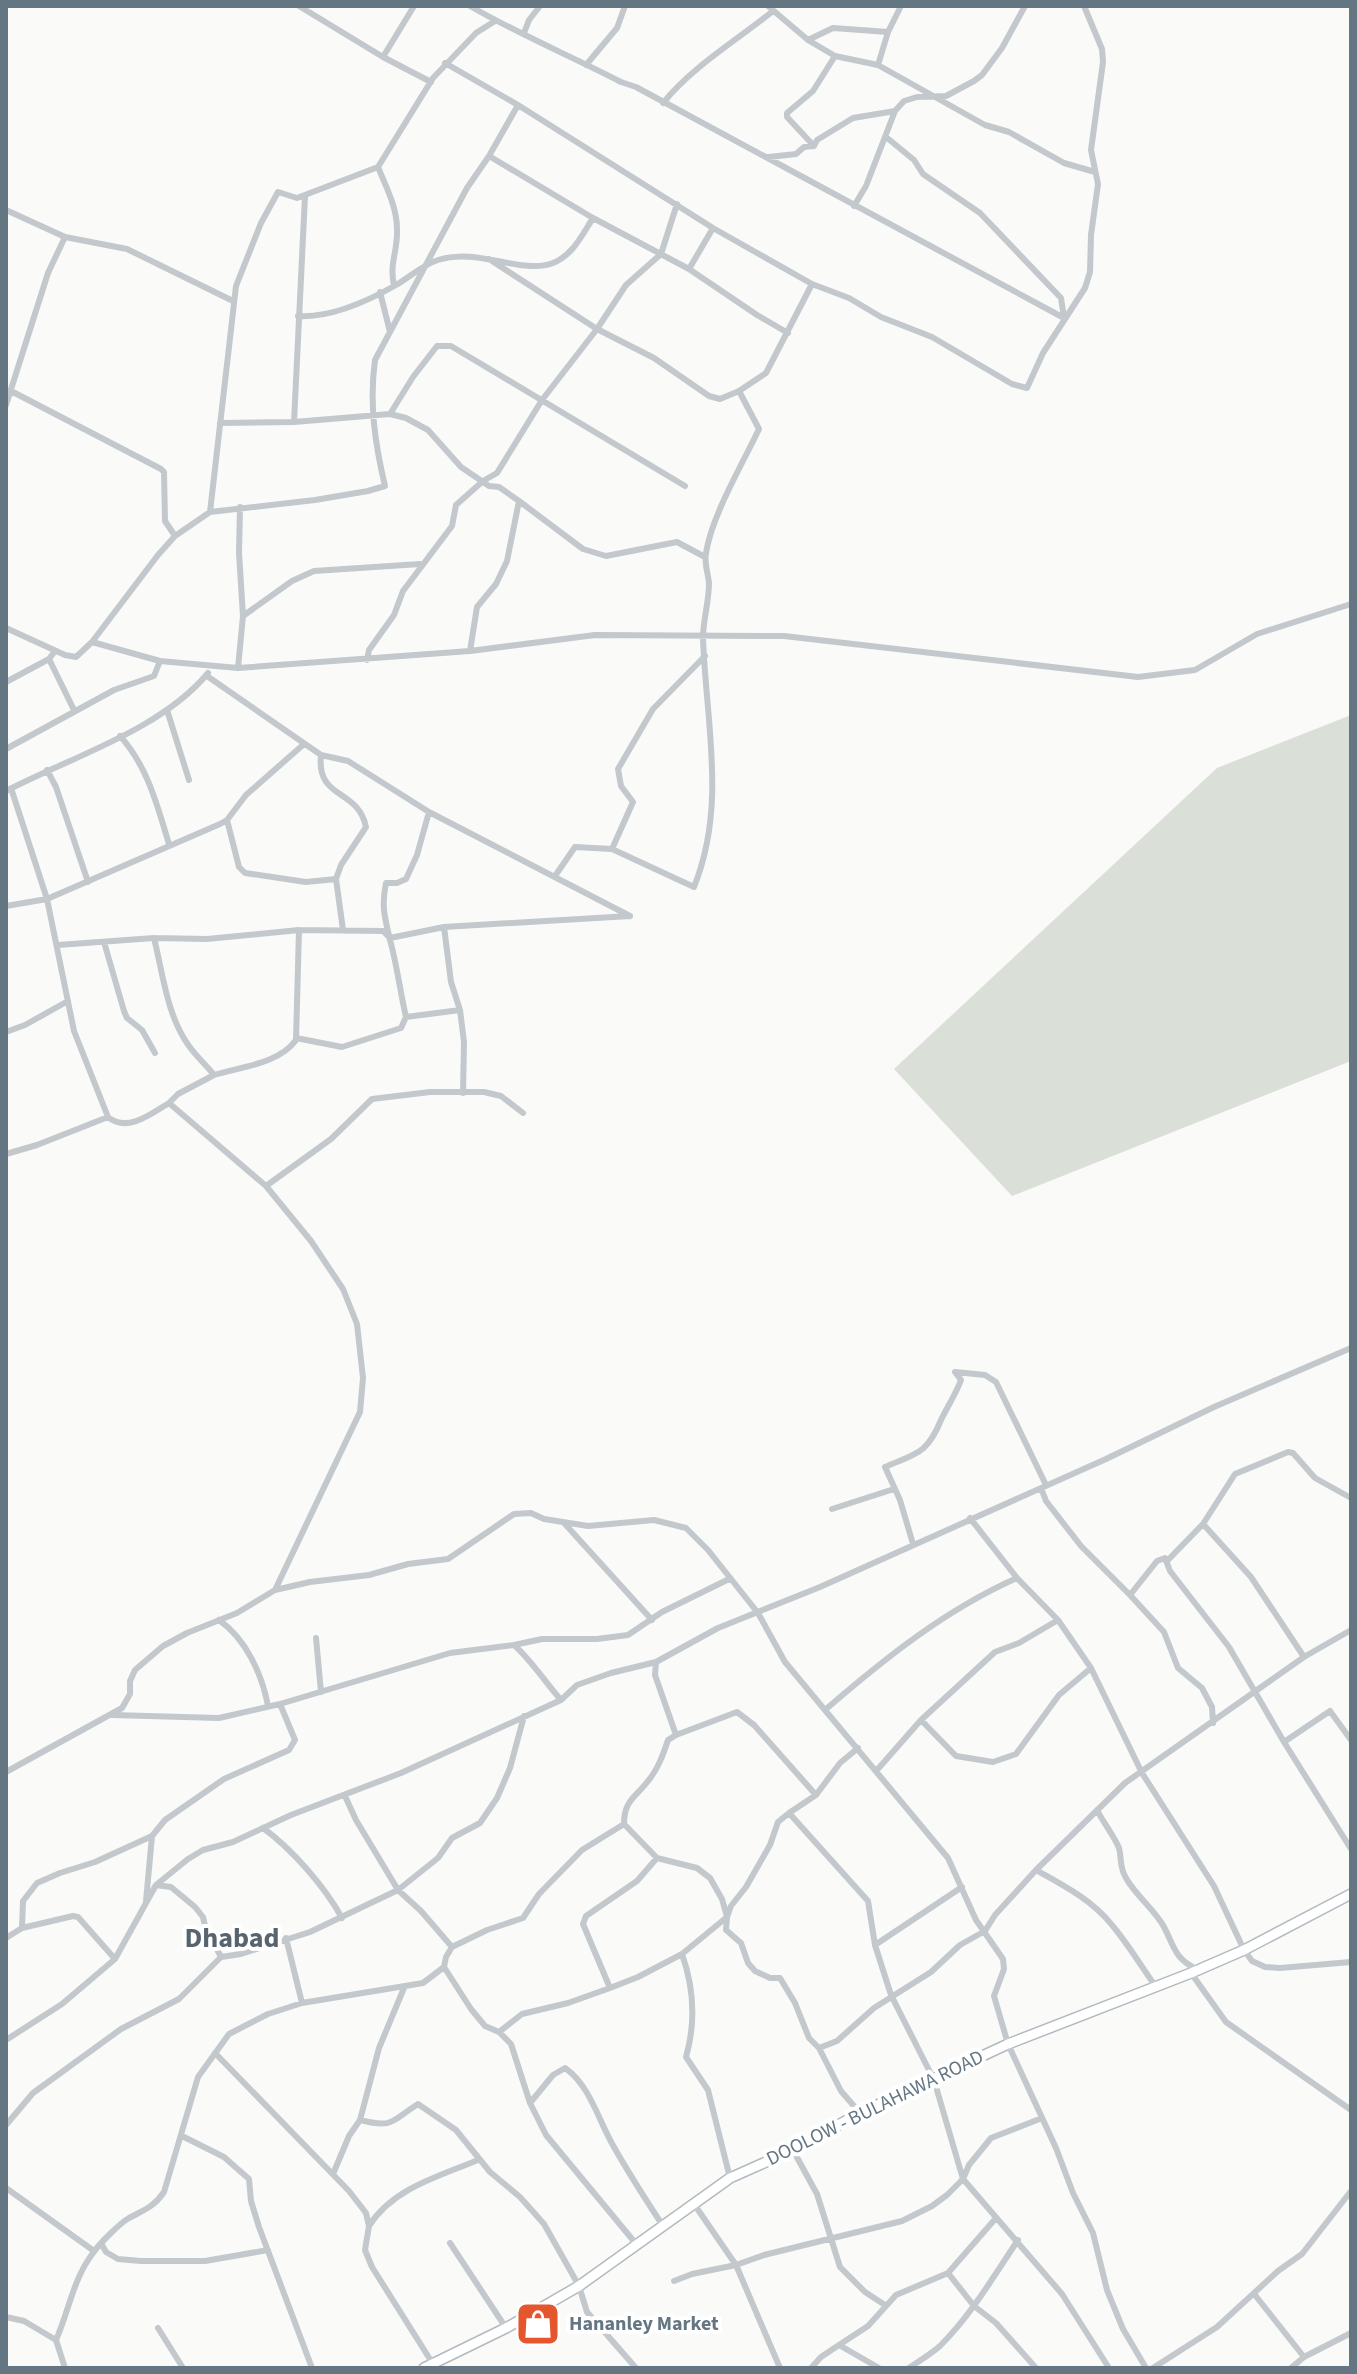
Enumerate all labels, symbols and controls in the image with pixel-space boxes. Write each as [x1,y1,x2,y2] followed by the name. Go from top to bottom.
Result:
[184,1918,280,1958] district label: Dhabad
[762,2043,988,2173] street label: DOOLOW - BULAHAWA ROAD
[514,2300,562,2348] shop icon: Hananley Market
[569,2310,719,2338] place label: Hananley Market

